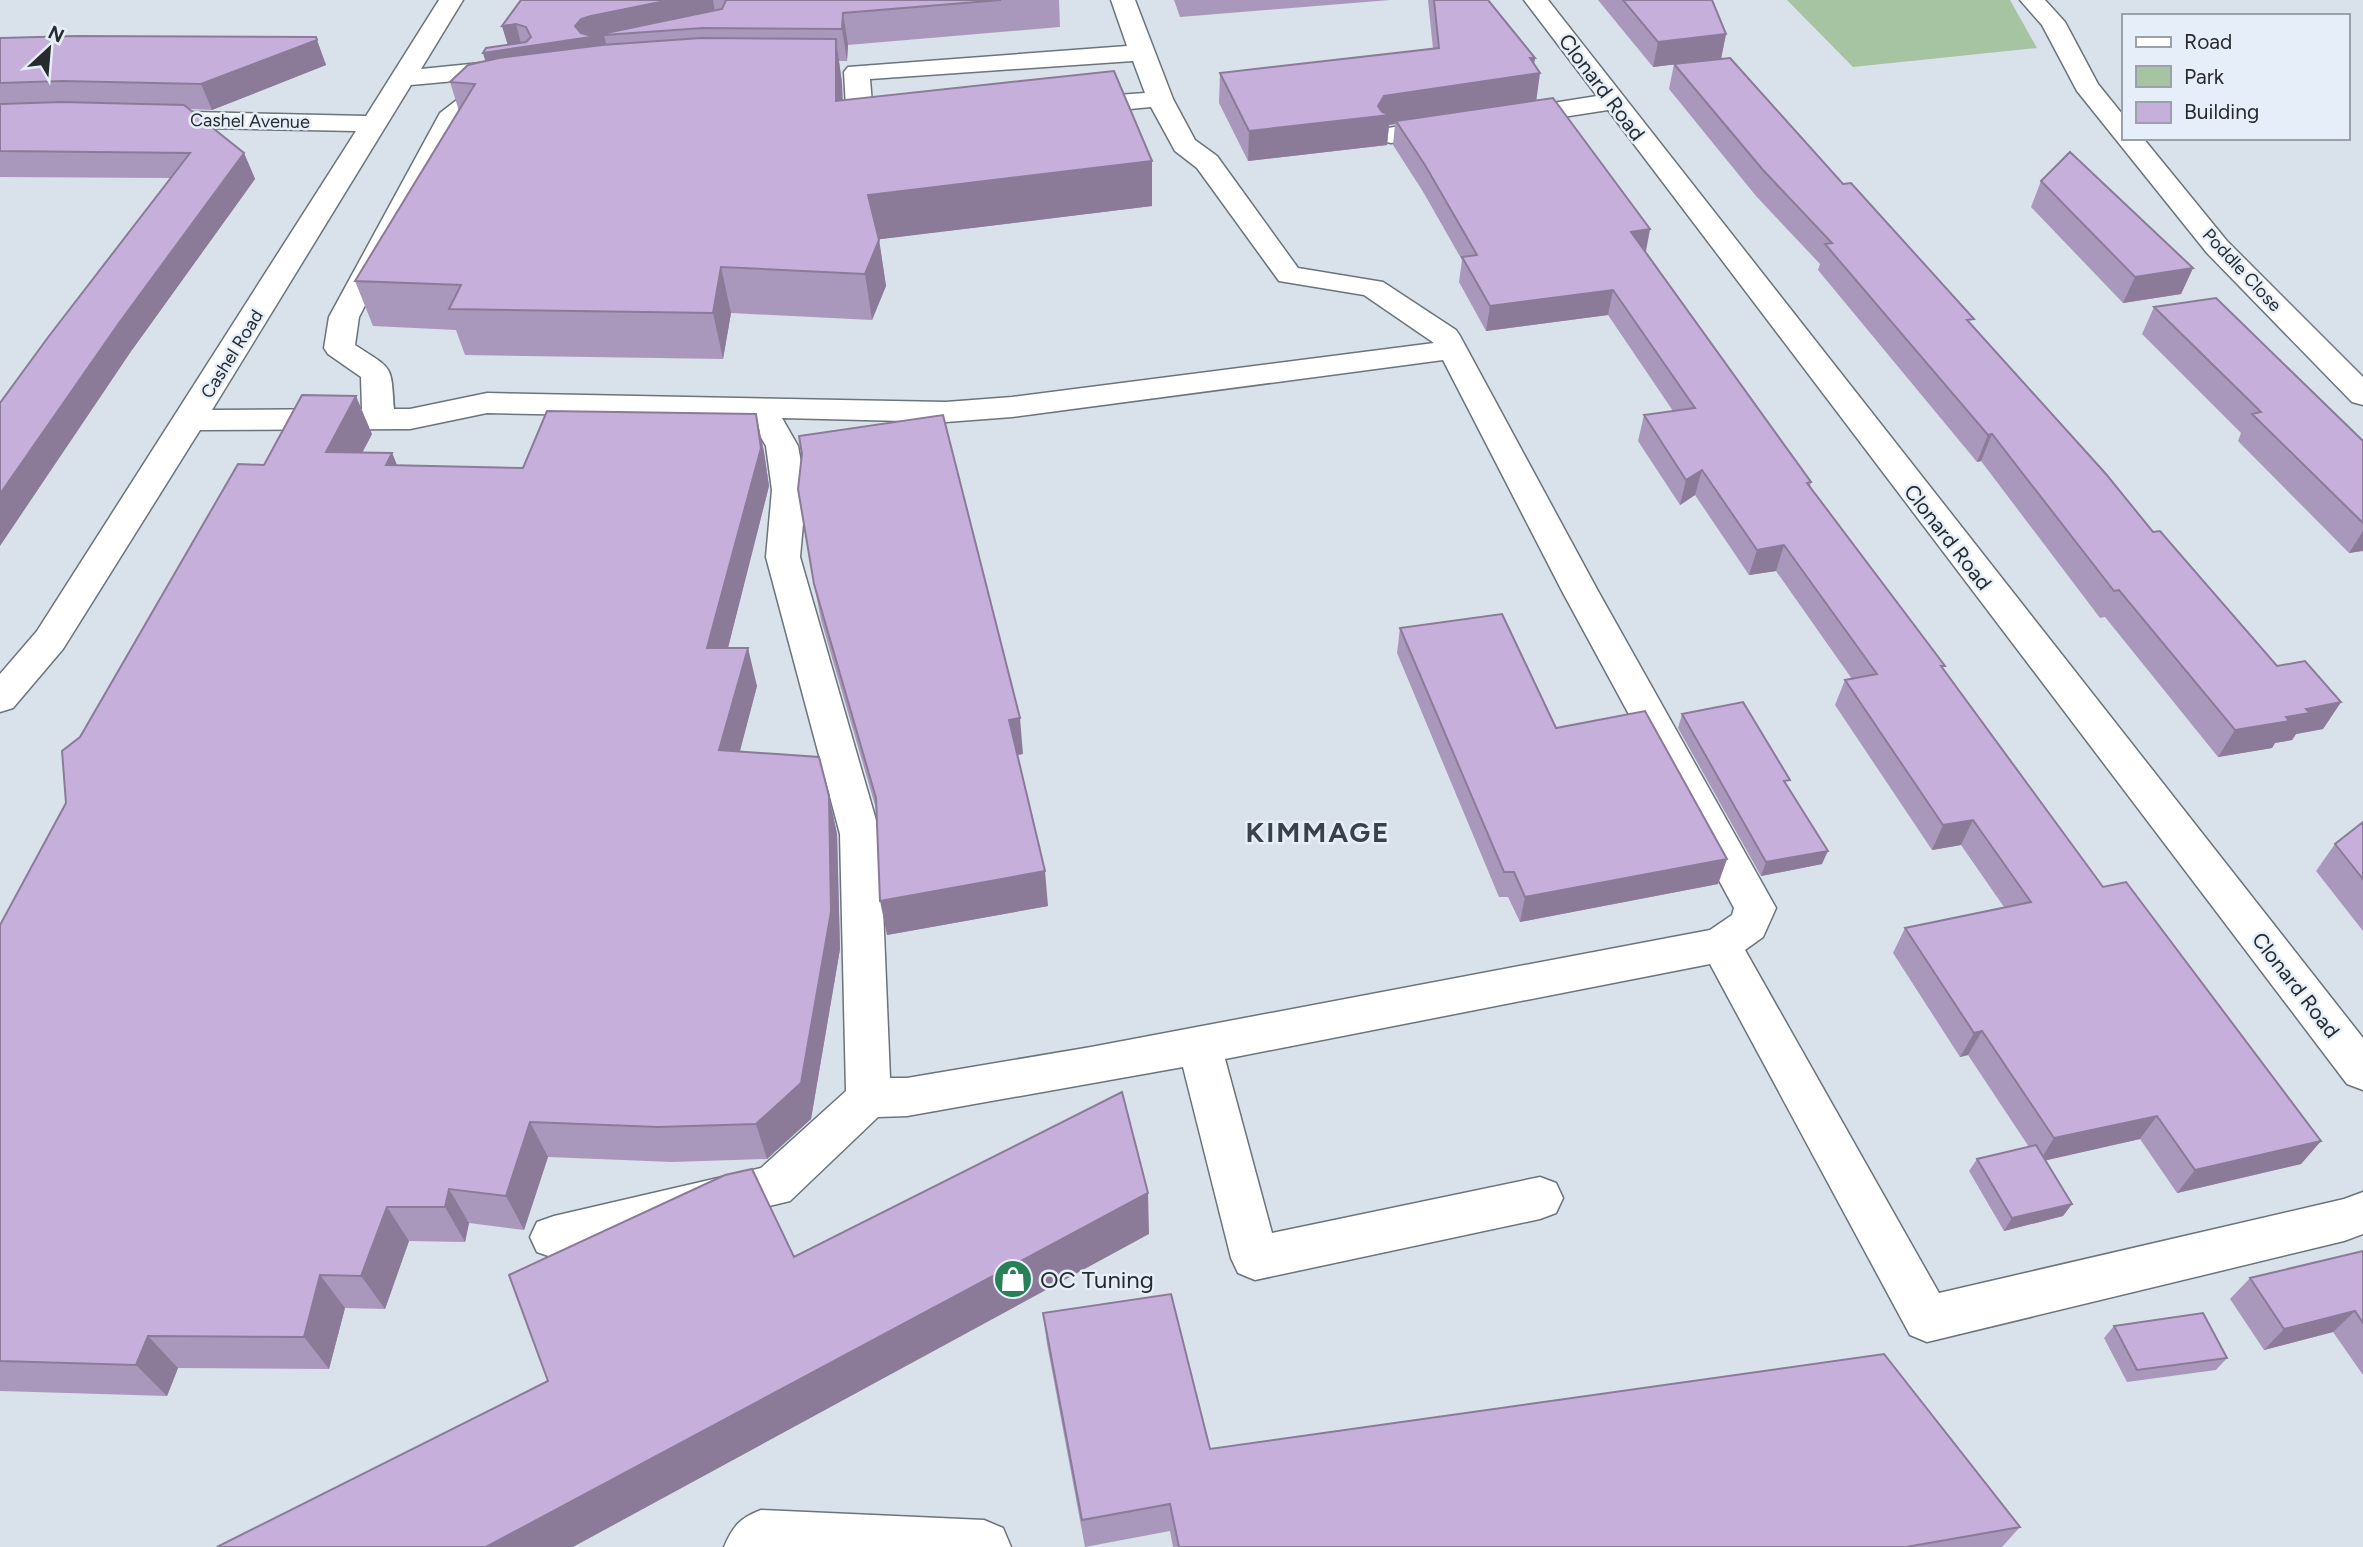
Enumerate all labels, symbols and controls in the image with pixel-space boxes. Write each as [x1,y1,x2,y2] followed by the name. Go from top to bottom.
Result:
[14,14,84,84] north arrow
[2122,14,2349,140] legend
[45,21,68,48] text: N
[1554,29,1650,145] street label: Clonard Road
[2184,29,2232,54] text: Road
[2184,64,2225,89] text: Park
[2184,99,2259,124] text: Building
[190,109,310,133] street label: Cashel Avenue
[2198,224,2286,316] street label: Poddle Close
[196,306,268,402] street label: Cashel Road
[1899,479,1997,595] street label: Clonard Road
[1246,815,1390,849] district label: KIMMAGE
[2247,927,2345,1043] street label: Clonard Road
[992,1258,1034,1300] shop icon: OC Tuning
[1040,1265,1154,1294] place label: OC Tuning

